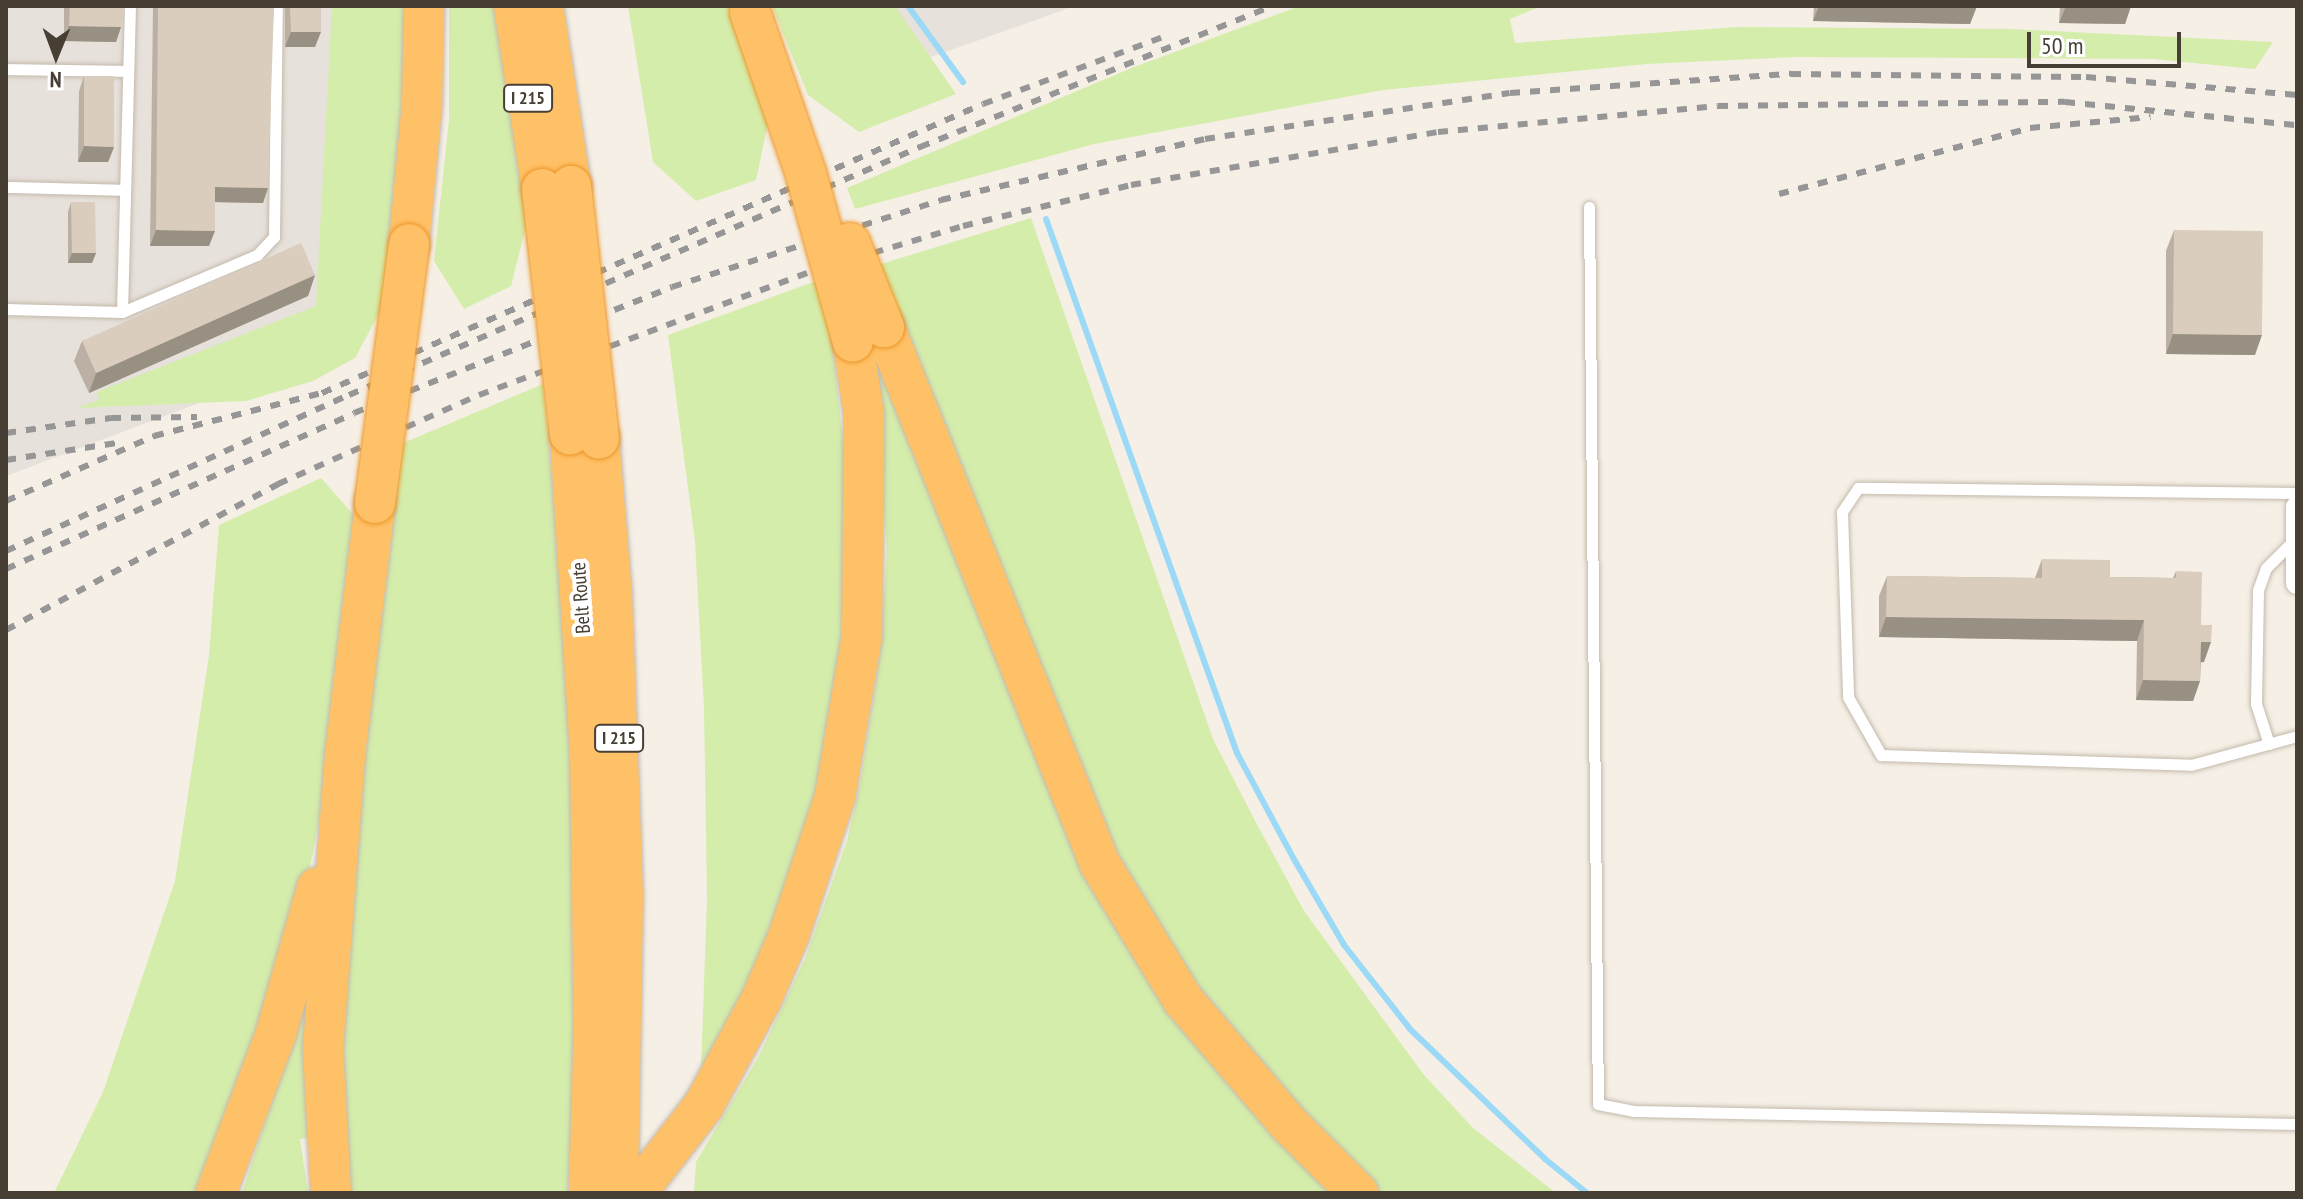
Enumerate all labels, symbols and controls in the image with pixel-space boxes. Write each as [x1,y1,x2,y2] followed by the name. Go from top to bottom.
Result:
[16,16,96,96] north arrow
[2031,16,2185,66] scale bar
[2041,30,2083,61] text: 50 m
[49,66,62,94] text: N
[502,84,554,112] road number: I 215
[567,561,595,635] street label: Belt Route
[593,724,645,752] road number: I 215

